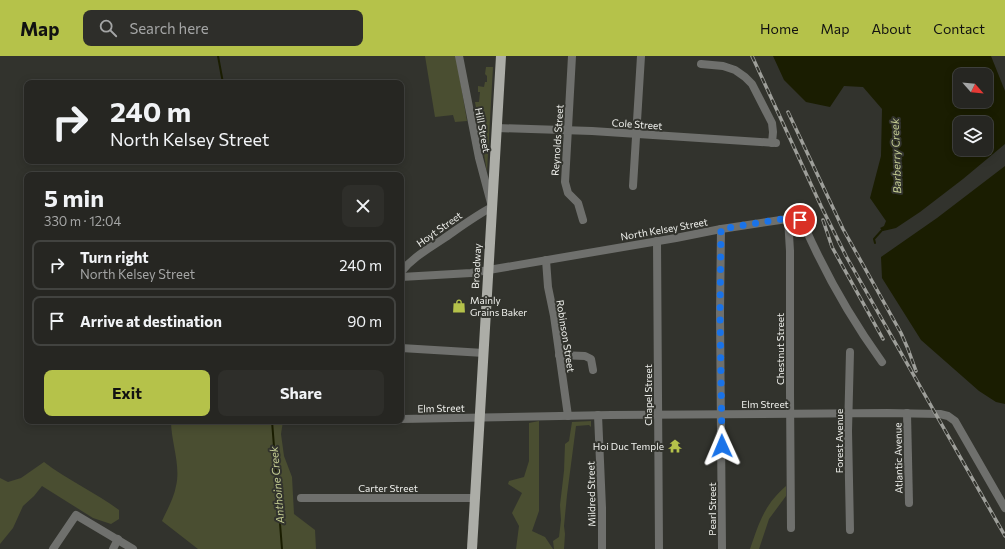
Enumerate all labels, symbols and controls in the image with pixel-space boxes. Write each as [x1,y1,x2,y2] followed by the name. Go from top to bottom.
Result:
[83,10,363,46] search box
[20,17,59,40] text: Map
[97,17,119,39] icon: search
[129,19,209,37] text: Search here
[760,20,799,37] text: Home
[821,20,849,37] text: Map
[871,20,911,37] text: About
[933,20,985,37] text: Contact
[953,68,993,108] north arrow
[953,68,993,156] map controls
[110,94,191,128] text: 240 m
[44,96,96,148] icon: right
[549,104,565,176] street label: Reynolds Street
[473,107,493,153] street label: Hill Street
[611,116,663,132] street label: Cole Street
[953,116,993,156] button: layers
[888,117,903,194] water label: Barberry Creek
[110,128,269,150] text: North Kelsey Street
[44,183,104,212] text: 5 min
[342,185,384,227] button: close
[783,203,817,237] pin
[414,209,464,249] street label: Hoyt Street
[789,209,811,231] icon: arrive
[44,213,121,229] text: 330 m · 12:04
[619,215,709,243] street label: North Kelsey Street
[469,243,483,289] street label: Broadway
[80,248,149,266] text: Turn right
[46,254,68,276] icon: right
[339,256,382,274] text: 240 m
[80,266,195,282] text: North Kelsey Street
[470,294,527,318] place label: Mainly Grains Baker
[451,298,467,314] shop icon: Mainly Grains Baker
[554,299,578,373] street label: Robinson Street
[46,310,68,332] icon: arrive
[80,312,222,330] text: Arrive at destination
[347,312,382,330] text: 90 m
[774,313,786,385] street label: Chestnut Street
[642,364,654,426] street label: Chapel Street
[44,370,210,416] button: Exit
[218,370,384,416] button: Share
[741,398,789,410] street label: Elm Street
[417,402,465,414] street label: Elm Street
[833,409,845,473] street label: Forest Avenue
[891,422,905,494] street label: Atlantic Avenue
[701,425,743,467] position arrow
[667,438,683,454] temple icon: Hoi Duc Temple
[593,440,664,452] place label: Hoi Duc Temple
[267,445,286,525] water label: Anthoine Creek
[584,461,598,527] street label: Mildred Street
[358,482,418,494] street label: Carter Street
[706,482,718,536] street label: Pearl Street

